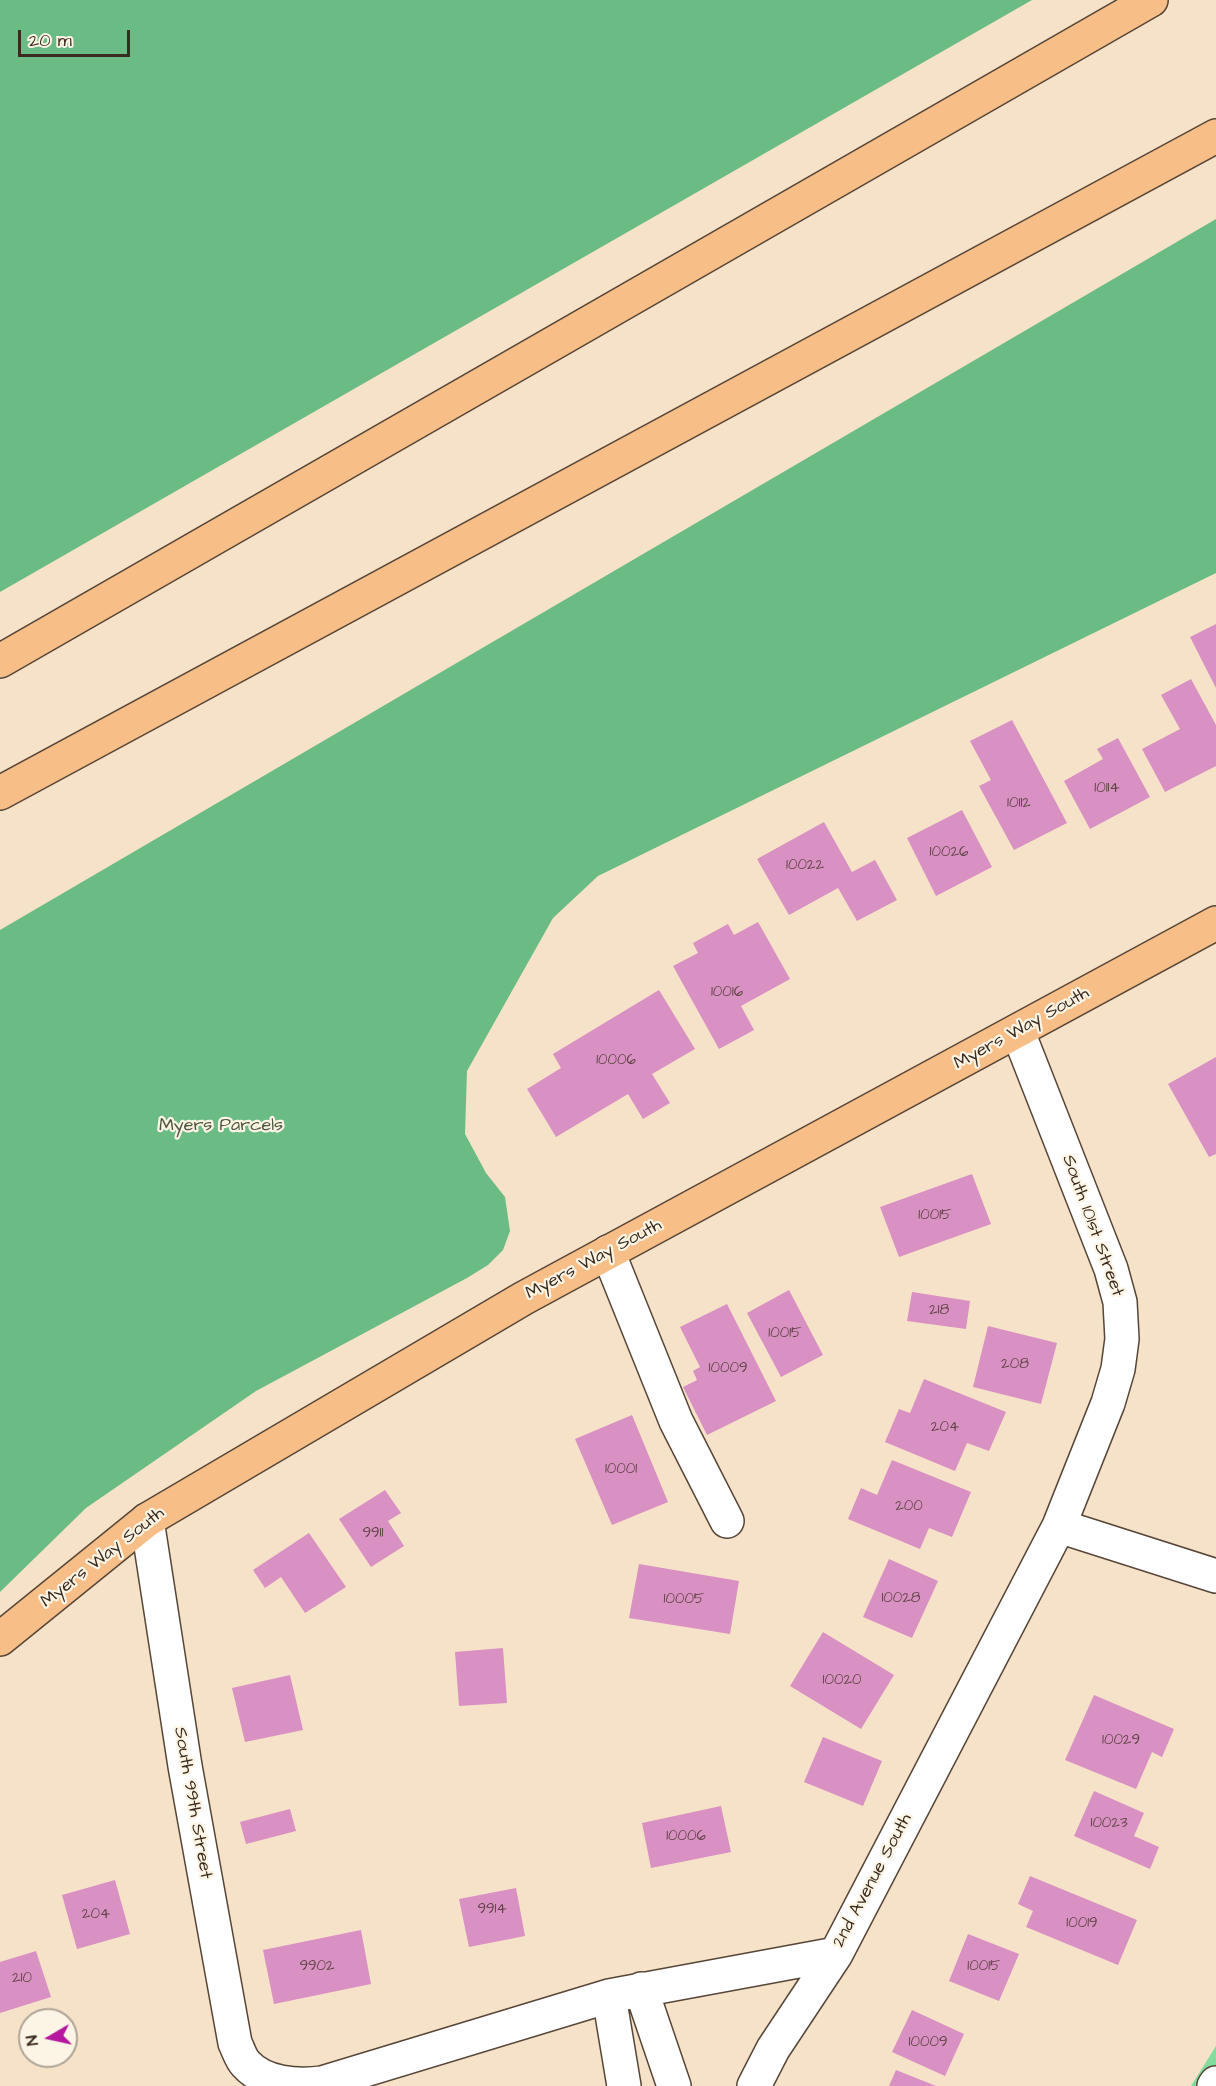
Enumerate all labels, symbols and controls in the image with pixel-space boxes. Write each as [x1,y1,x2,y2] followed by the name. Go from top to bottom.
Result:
[21,18,134,56] scale bar
[29,28,72,53] text: 20 m
[1094,780,1120,798] house number: 10114
[1007,795,1031,813] house number: 10112
[930,844,968,862] house number: 10026
[786,857,824,875] house number: 10022
[951,983,1093,1075] street label: Myers Way South
[711,984,743,1002] house number: 10016
[596,1052,636,1070] house number: 10006
[159,1115,283,1137] park label: Myers Parcels
[1056,1152,1128,1300] street label: South 101st Street
[918,1207,952,1225] house number: 10015
[522,1215,666,1305] street label: Myers Way South
[929,1302,949,1320] house number: 218
[768,1325,802,1343] house number: 10015
[1001,1356,1029,1374] house number: 208
[709,1360,747,1378] house number: 10009
[931,1419,959,1437] house number: 204
[605,1461,637,1479] house number: 10001
[895,1498,923,1516] house number: 200
[37,1503,169,1613] street label: Myers Way South
[363,1525,383,1543] house number: 9911
[881,1590,921,1608] house number: 10028
[664,1591,704,1609] house number: 10005
[823,1672,861,1690] house number: 10020
[168,1725,216,1881] street label: South 99th Street
[1102,1732,1140,1750] house number: 10029
[829,1810,917,1952] street label: 2nd Avenue South
[1090,1815,1128,1833] house number: 10023
[666,1828,706,1846] house number: 10006
[477,1901,507,1919] house number: 9914
[82,1906,110,1924] house number: 204
[1066,1915,1098,1933] house number: 10019
[299,1958,335,1976] house number: 9902
[967,1958,1001,1976] house number: 10015
[12,1970,32,1988] house number: 210
[18,2008,78,2068] north arrow
[21,2034,44,2047] text: N
[909,2034,947,2052] house number: 10009

